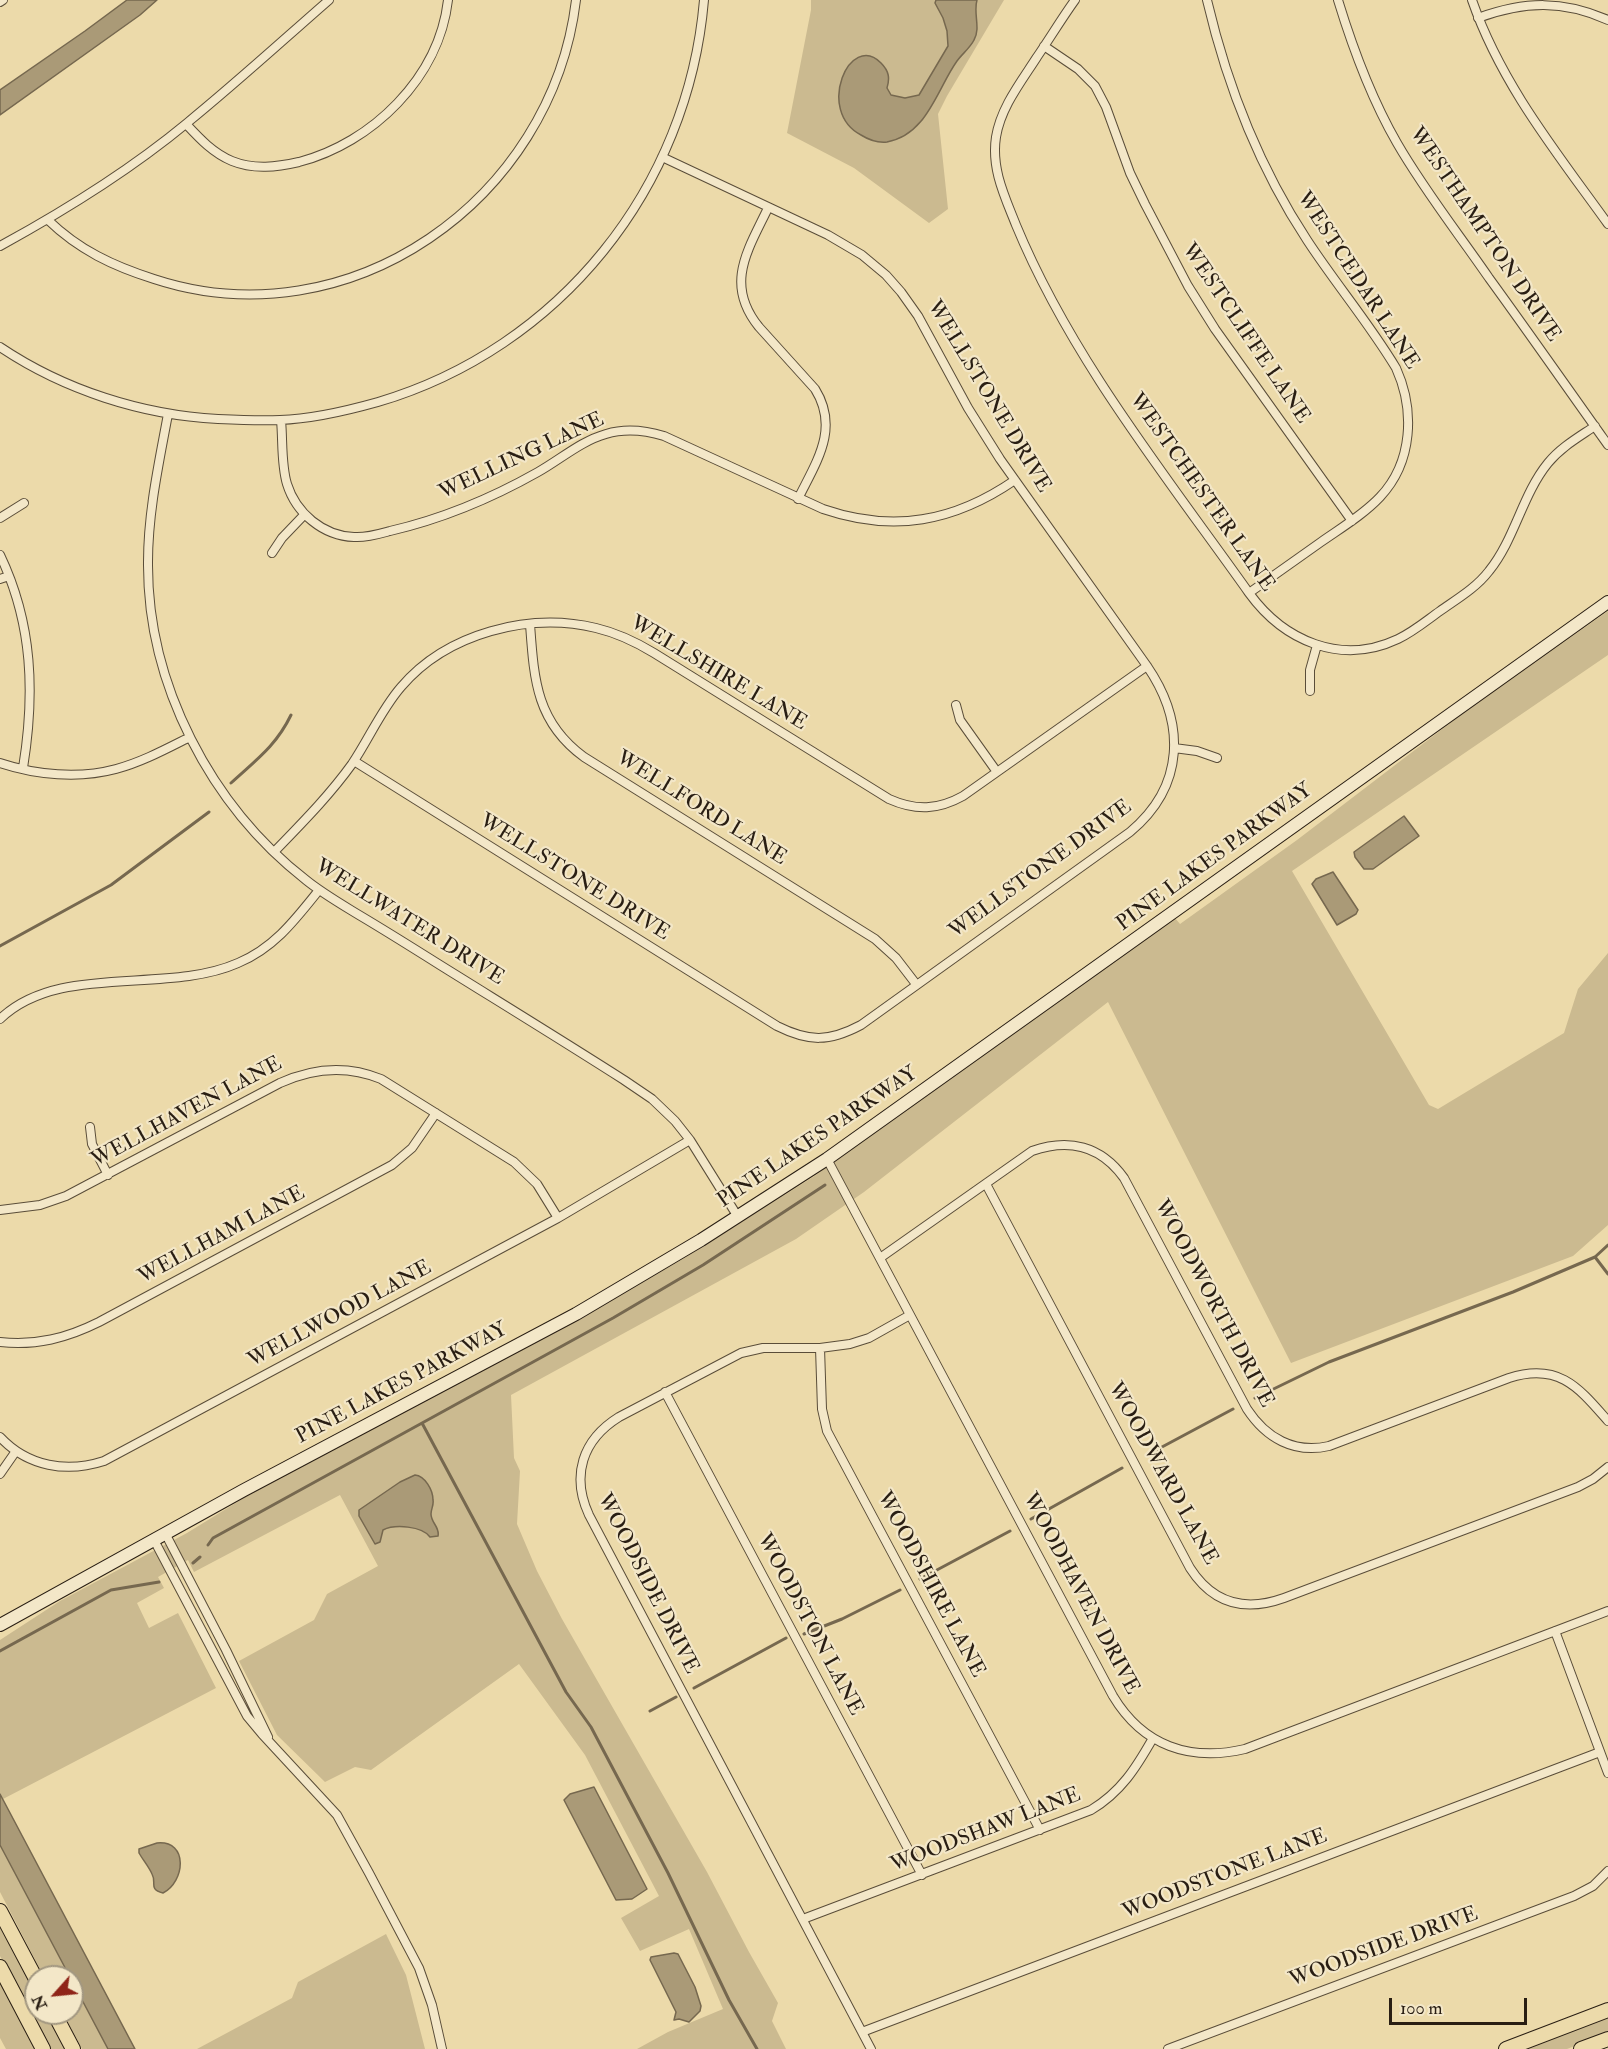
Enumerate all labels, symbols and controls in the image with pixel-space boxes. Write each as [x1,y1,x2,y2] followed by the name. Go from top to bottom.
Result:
[1403,123,1565,347] street label: WESTHAMPTON DRIVE
[1290,187,1424,375] street label: WESTCEDAR LANE
[1175,239,1315,429] street label: WESTCLIFFE LANE
[921,296,1055,498] street label: WELLSTONE DRIVE
[1123,389,1279,597] street label: WESTCHESTER LANE
[436,408,608,506] street label: WELLING LANE
[625,611,811,737] street label: WELLSHIRE LANE
[611,746,791,872] street label: WELLFORD LANE
[1112,779,1318,937] street label: PINE LAKES PARKWAY
[945,795,1137,945] street label: WELLSTONE DRIVE
[474,809,674,947] street label: WELLSTONE DRIVE
[310,854,508,992] street label: WELLWATER DRIVE
[87,1052,287,1174] street label: WELLHAVEN LANE
[713,1062,923,1214] street label: PINE LAKES PARKWAY
[134,1181,310,1291] street label: WELLHAM LANE
[1148,1196,1278,1412] street label: WOODWORTH DRIVE
[244,1256,436,1374] street label: WELLWOOD LANE
[292,1318,512,1450] street label: PINE LAKES PARKWAY
[1101,1378,1223,1570] street label: WOODWARD LANE
[870,1488,990,1682] street label: WOODSHIRE LANE
[1016,1489,1144,1699] street label: WOODHAVEN DRIVE
[591,1490,703,1678] street label: WOODSIDE DRIVE
[750,1530,868,1720] street label: WOODSTON LANE
[887,1783,1085,1879] street label: WOODSHAW LANE
[1119,1824,1331,1926] street label: WOODSTONE LANE
[1286,1902,1482,1994] street label: WOODSIDE DRIVE
[24,1965,84,2025] north arrow
[1392,1986,1530,2024] scale bar
[28,1991,52,2013] text: N
[1400,1997,1443,2020] text: 100 m

